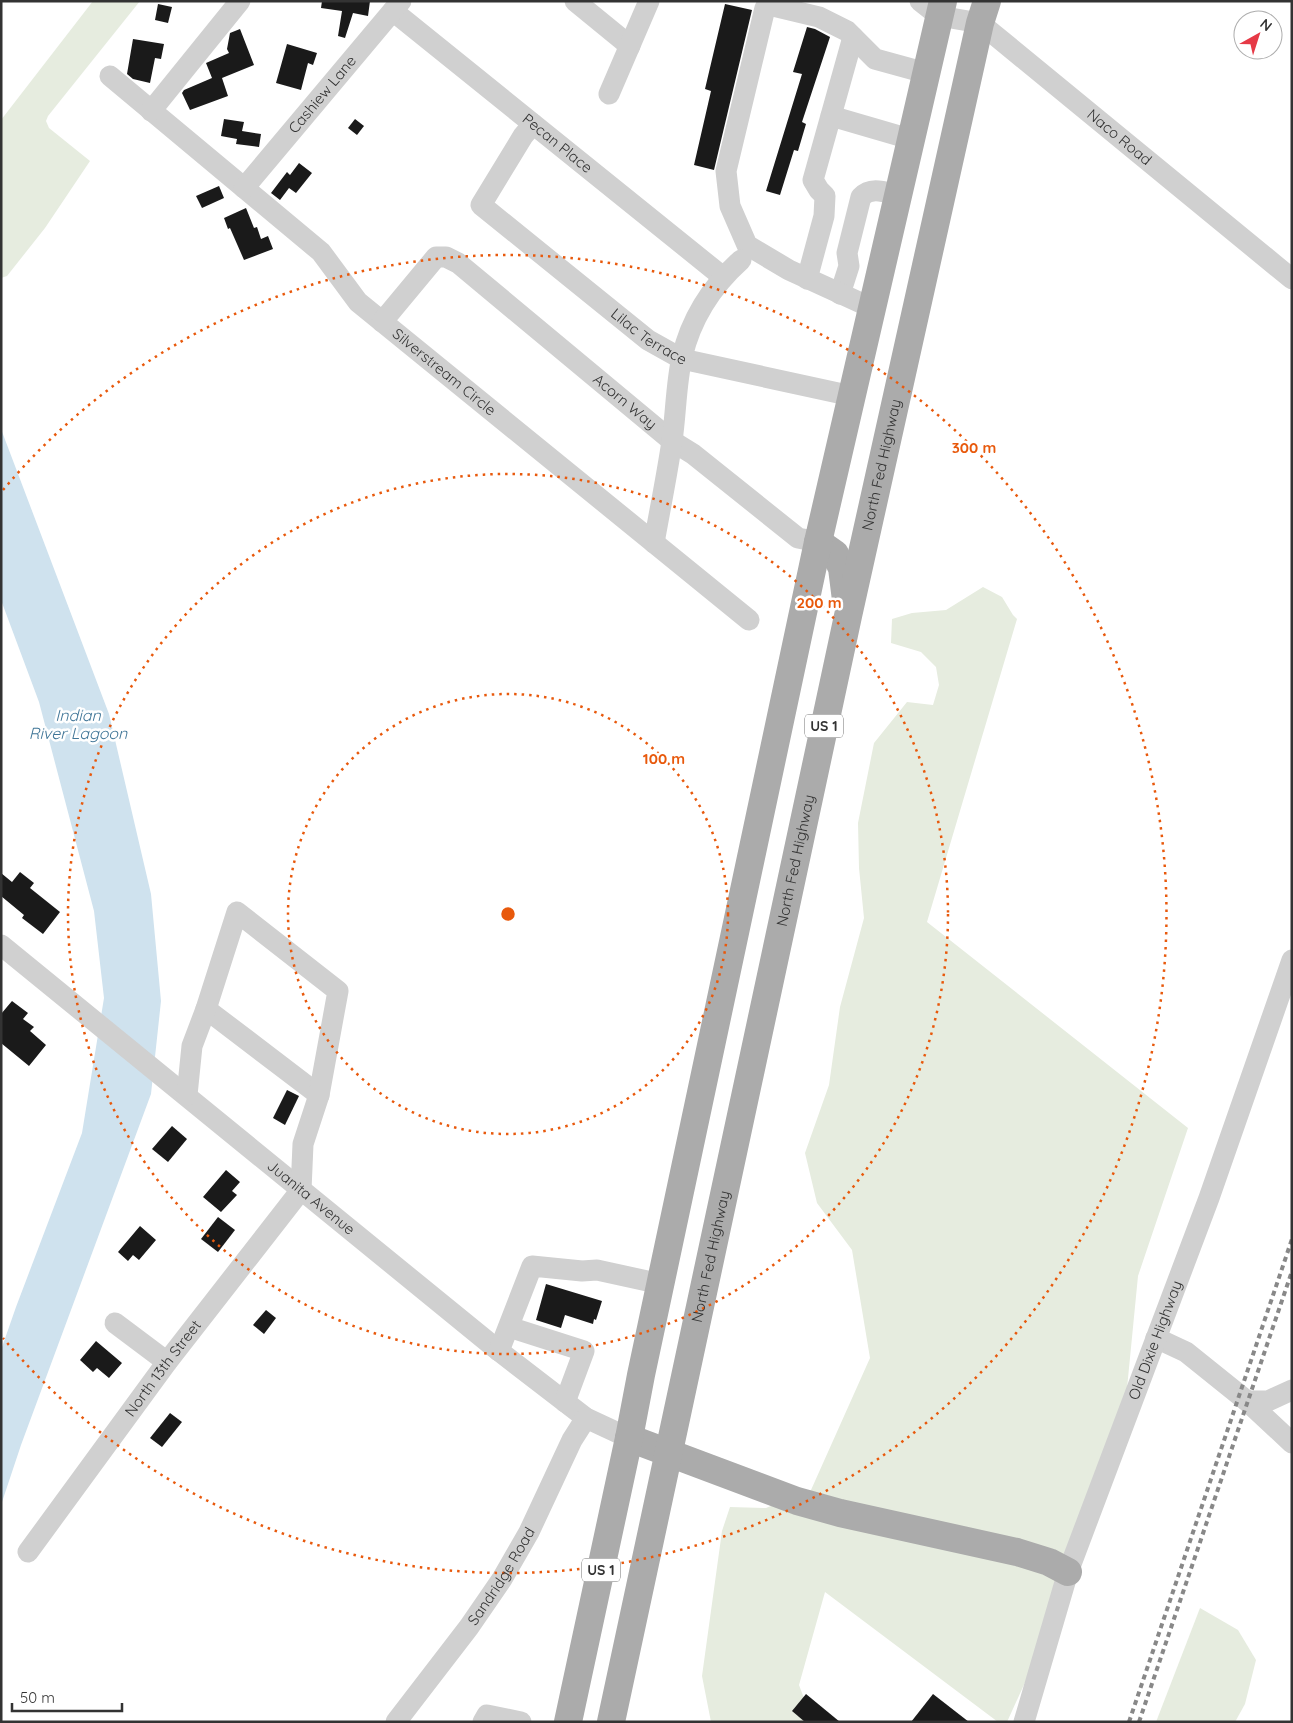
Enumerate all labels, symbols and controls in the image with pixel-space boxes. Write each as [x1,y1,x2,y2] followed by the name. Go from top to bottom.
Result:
[1233,10,1283,60] north arrow
[1257,15,1276,35] text: N
[284,51,360,137] street label: Cashiew Lane
[1083,105,1156,169] street label: Naco Road
[519,109,597,177] street label: Pecan Place
[607,304,690,369] street label: Lilac Terrace
[389,324,500,419] street label: Silverstream Circle
[589,369,661,433] street label: Acorn Way
[857,397,905,532] street label: North Fed Highway
[952,438,996,457] text: 300 m
[797,593,842,612] text: 200 m
[29,705,128,743] water label: Indian River Lagoon
[805,714,843,738] road number: US 1
[643,749,685,768] text: 100 m
[772,793,818,928] street label: North Fed Highway
[499,905,517,923] centre of rings
[264,1156,359,1239] street label: Juanita Avenue
[687,1189,734,1324] street label: North Fed Highway
[1124,1278,1186,1402] street label: Old Dixie Highway
[120,1316,205,1420] street label: North 13th Street
[463,1524,539,1629] street label: Sandridge Road
[582,1558,620,1582] road number: US 1
[12,1680,122,1712] scale bar
[20,1688,55,1707] text: 50 m

